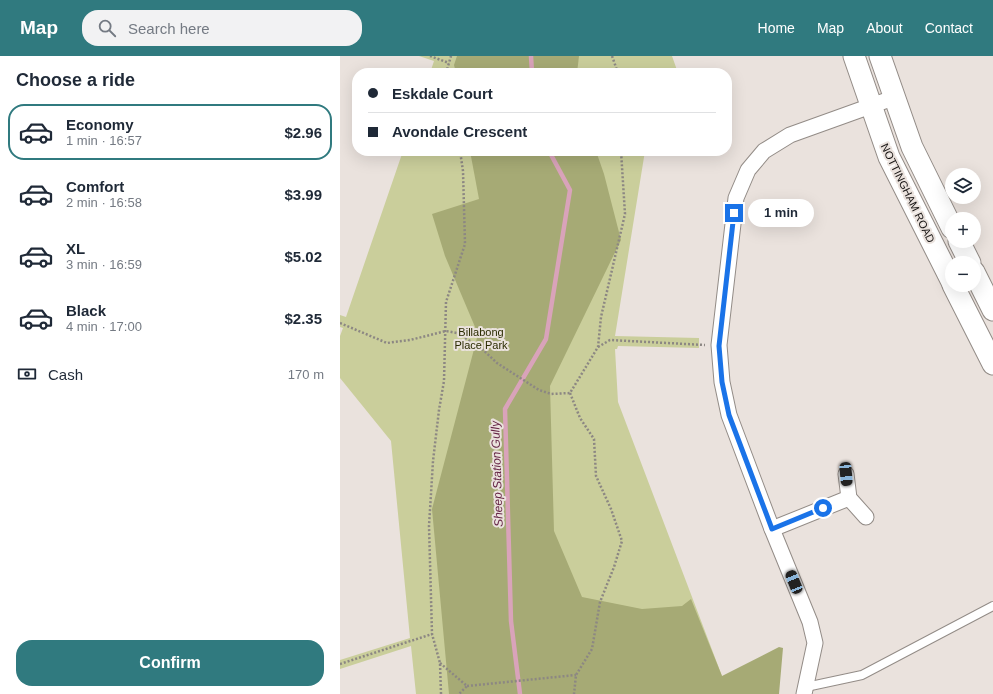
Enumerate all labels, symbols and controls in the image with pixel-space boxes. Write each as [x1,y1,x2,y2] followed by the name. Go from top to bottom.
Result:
[82,10,362,46] search box
[20,17,58,38] text: Map
[96,17,118,39] icon: search
[128,20,210,37] text: Search here
[758,20,795,36] text: Home
[817,20,844,36] text: Map
[866,20,903,36] text: About
[925,20,973,36] text: Contact
[16,70,135,90] text: Choose a ride
[392,85,493,102] text: Eskdale Court
[18,114,54,150] icon: car
[66,116,134,133] text: Economy
[392,123,527,140] text: Avondale Crescent
[284,124,322,141] text: $2.96
[66,133,142,148] text: 1 min · 16:57
[879,141,937,245] street label: NOTTINGHAM ROAD
[945,168,981,292] map controls
[945,168,981,204] button: layers
[18,176,54,212] icon: car
[66,178,124,195] text: Comfort
[284,186,322,203] text: $3.99
[66,195,142,210] text: 2 min · 16:58
[748,199,814,227] callout: 1 min
[725,204,743,222] route end
[764,205,798,220] text: 1 min
[945,212,981,248] button: +
[18,238,54,274] icon: car
[66,240,85,257] text: XL
[284,248,322,265] text: $5.02
[945,256,981,292] button: −
[66,257,142,272] text: 3 min · 16:59
[18,300,54,336] icon: car
[66,302,106,319] text: Black
[284,310,322,327] text: $2.35
[66,319,142,334] text: 4 min · 17:00
[454,326,508,351] park label: Billabong Place Park
[16,363,38,385] icon: cash
[48,366,83,383] text: Cash
[288,367,324,382] text: 170 m
[488,420,506,527] water label: Sheep Station Gully
[839,462,853,486] car
[814,499,832,517] route start
[784,569,804,595] car
[16,640,324,686] button: Confirm

